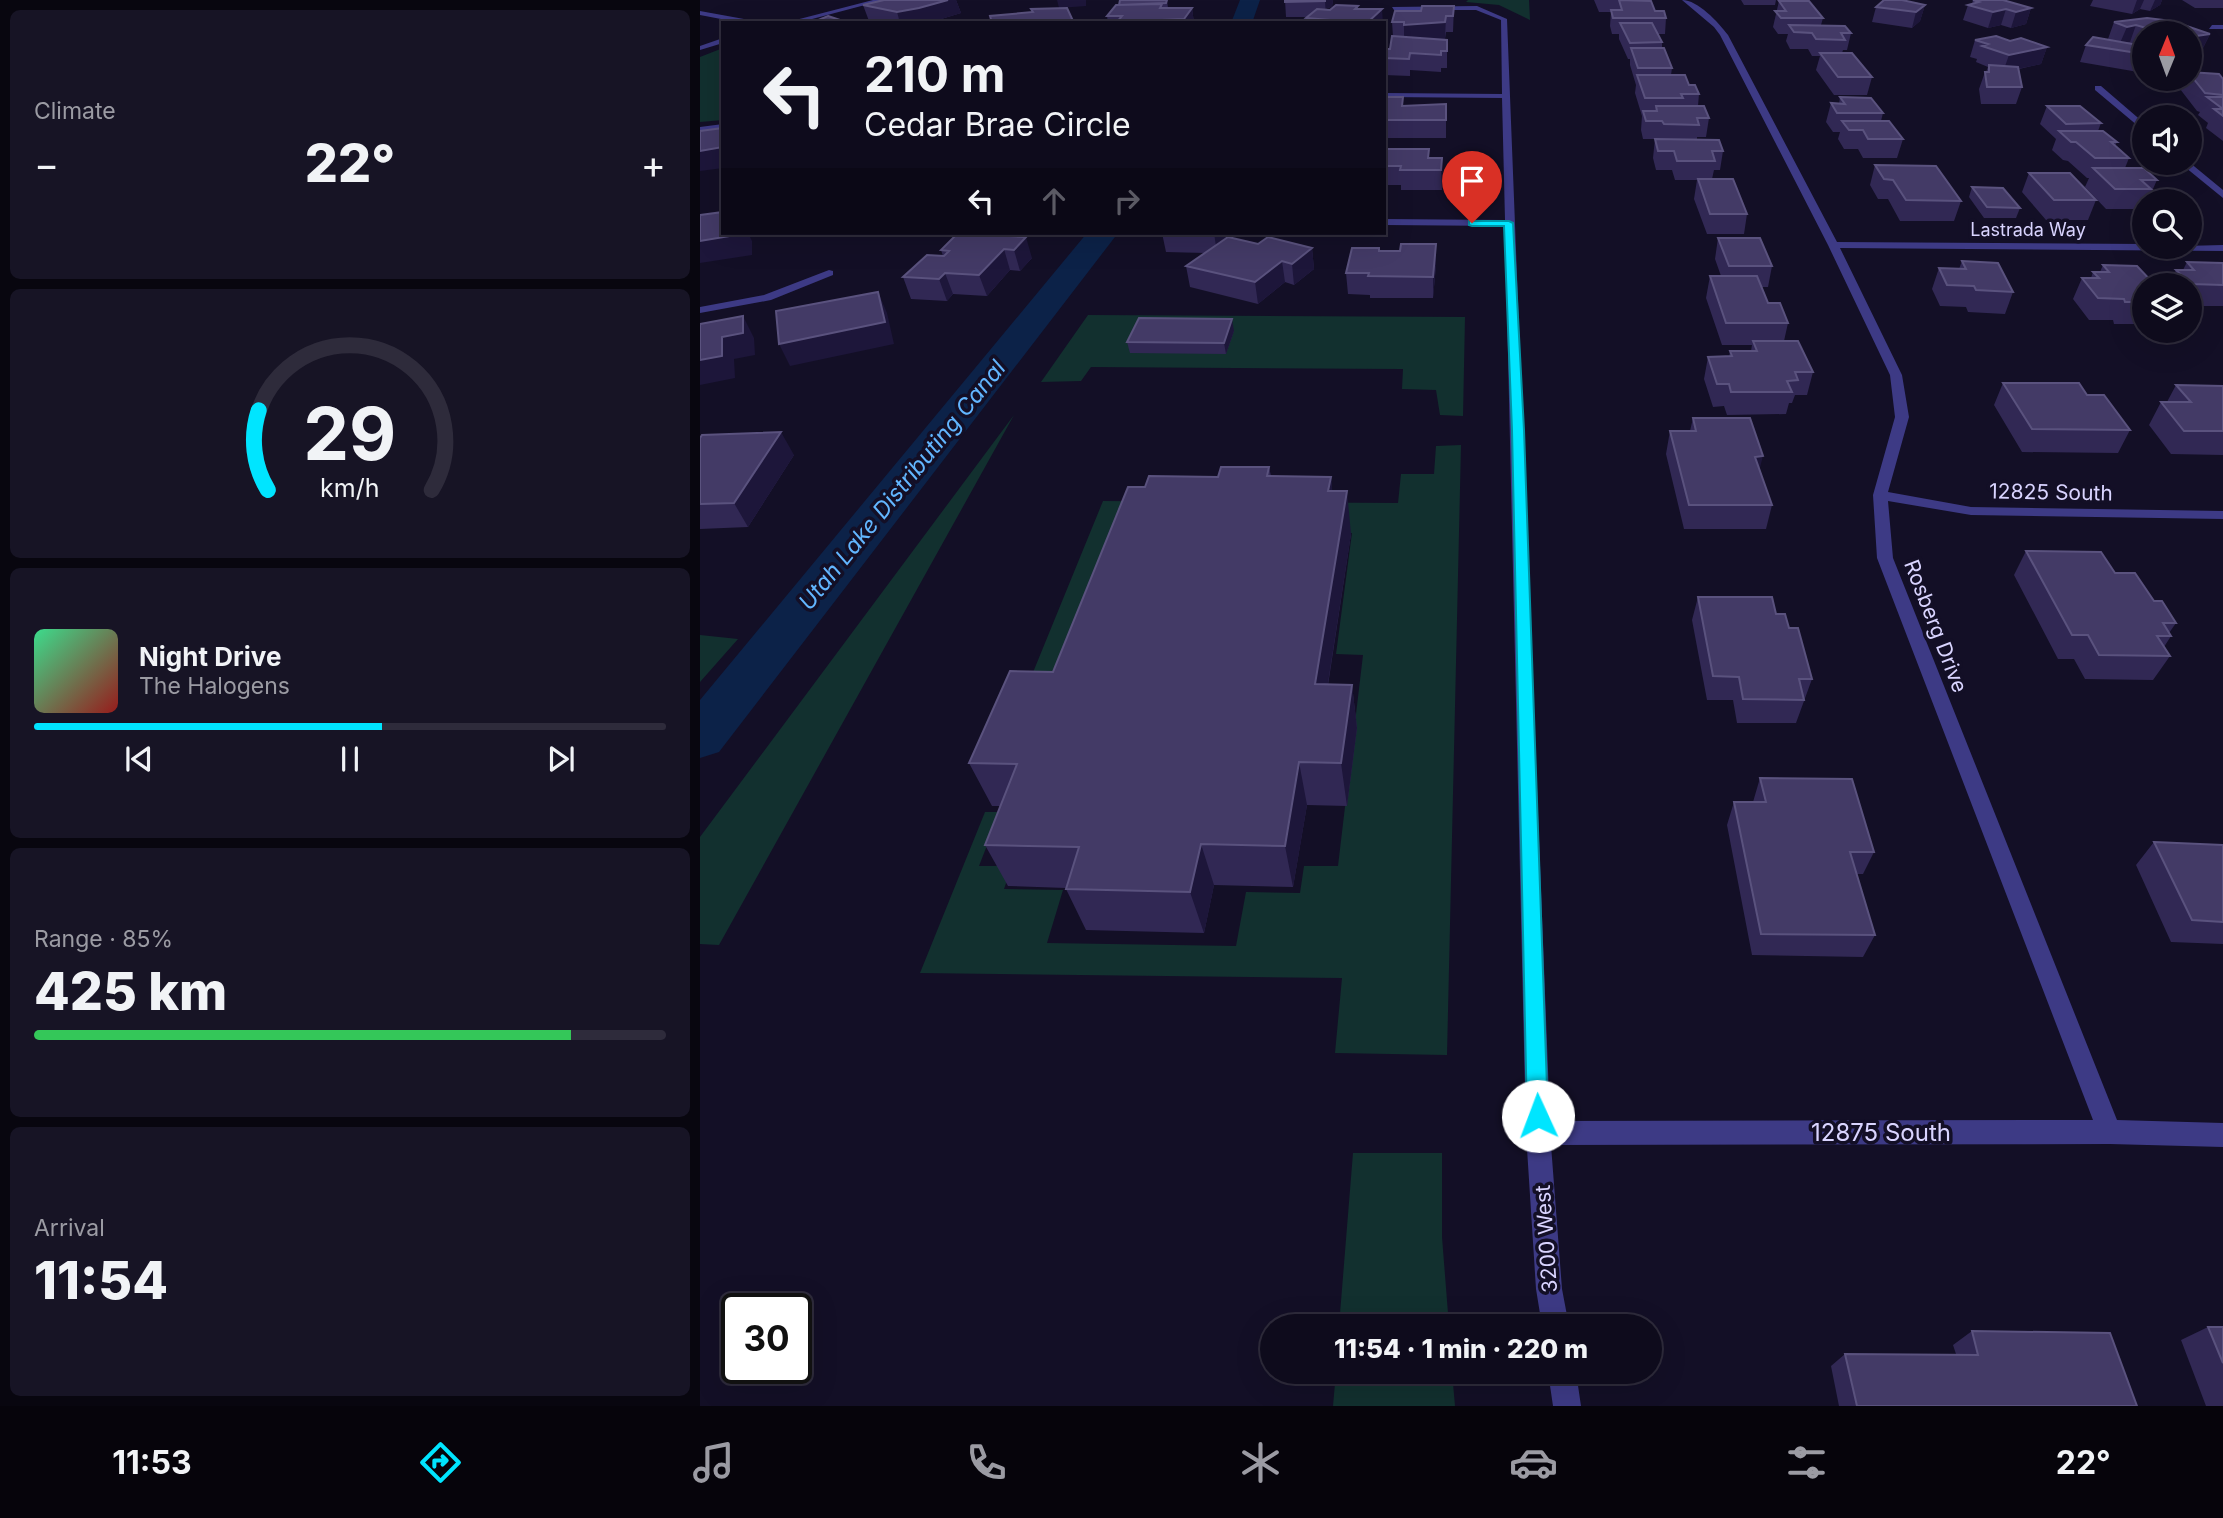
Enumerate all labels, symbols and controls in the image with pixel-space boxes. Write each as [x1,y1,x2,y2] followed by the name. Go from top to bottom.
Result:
[2132,21,2202,91] north arrow
[2132,21,2202,343] map controls
[864,45,1005,104] text: 210 m
[749,49,840,140] icon: left
[34,97,116,125] text: Climate
[864,105,1131,144] text: Cedar Brae Circle
[2132,105,2202,175] button: sound
[305,132,395,195] text: 22°
[34,141,59,187] text: −
[641,141,666,187] text: +
[1442,151,1502,223] pin
[1453,162,1491,200] icon: arrive
[962,182,1000,220] icon: left
[1035,182,1073,220] icon: ahead
[1108,182,1146,220] icon: right
[2132,189,2202,259] button: search
[1970,219,2086,240] street label: Lastrada Way
[2132,273,2202,343] button: layers
[793,354,1012,616] water label: Utah Lake Distributing Canal
[303,389,397,478] text: 29
[320,473,380,503] text: km/h
[1989,478,2113,506] street label: 12825 South
[1899,556,1973,696] street label: Rosberg Drive
[139,641,281,672] text: Night Drive
[139,672,290,700] text: The Halogens
[120,740,158,778] icon: previous
[331,740,369,778] icon: pause
[542,740,580,778] icon: next
[34,925,173,953] text: Range · 85%
[34,960,227,1023] text: 425 km
[1501,1079,1575,1153] position arrow
[1811,1118,1951,1147] street label: 12875 South
[1530,1184,1562,1294] street label: 3200 West
[34,1214,105,1242] text: Arrival
[34,1249,168,1312] text: 11:54
[721,1293,812,1384] speed limit sign: 30
[1334,1333,1588,1364] text: 11:54 · 1 min · 220 m
[416,1438,465,1487] icon: directions
[689,1438,738,1487] icon: music
[962,1438,1011,1487] icon: phone
[1236,1438,1285,1487] icon: climate
[1509,1438,1558,1487] icon: car
[1782,1438,1831,1487] icon: filters
[112,1443,192,1482] text: 11:53
[2056,1443,2111,1482] text: 22°

